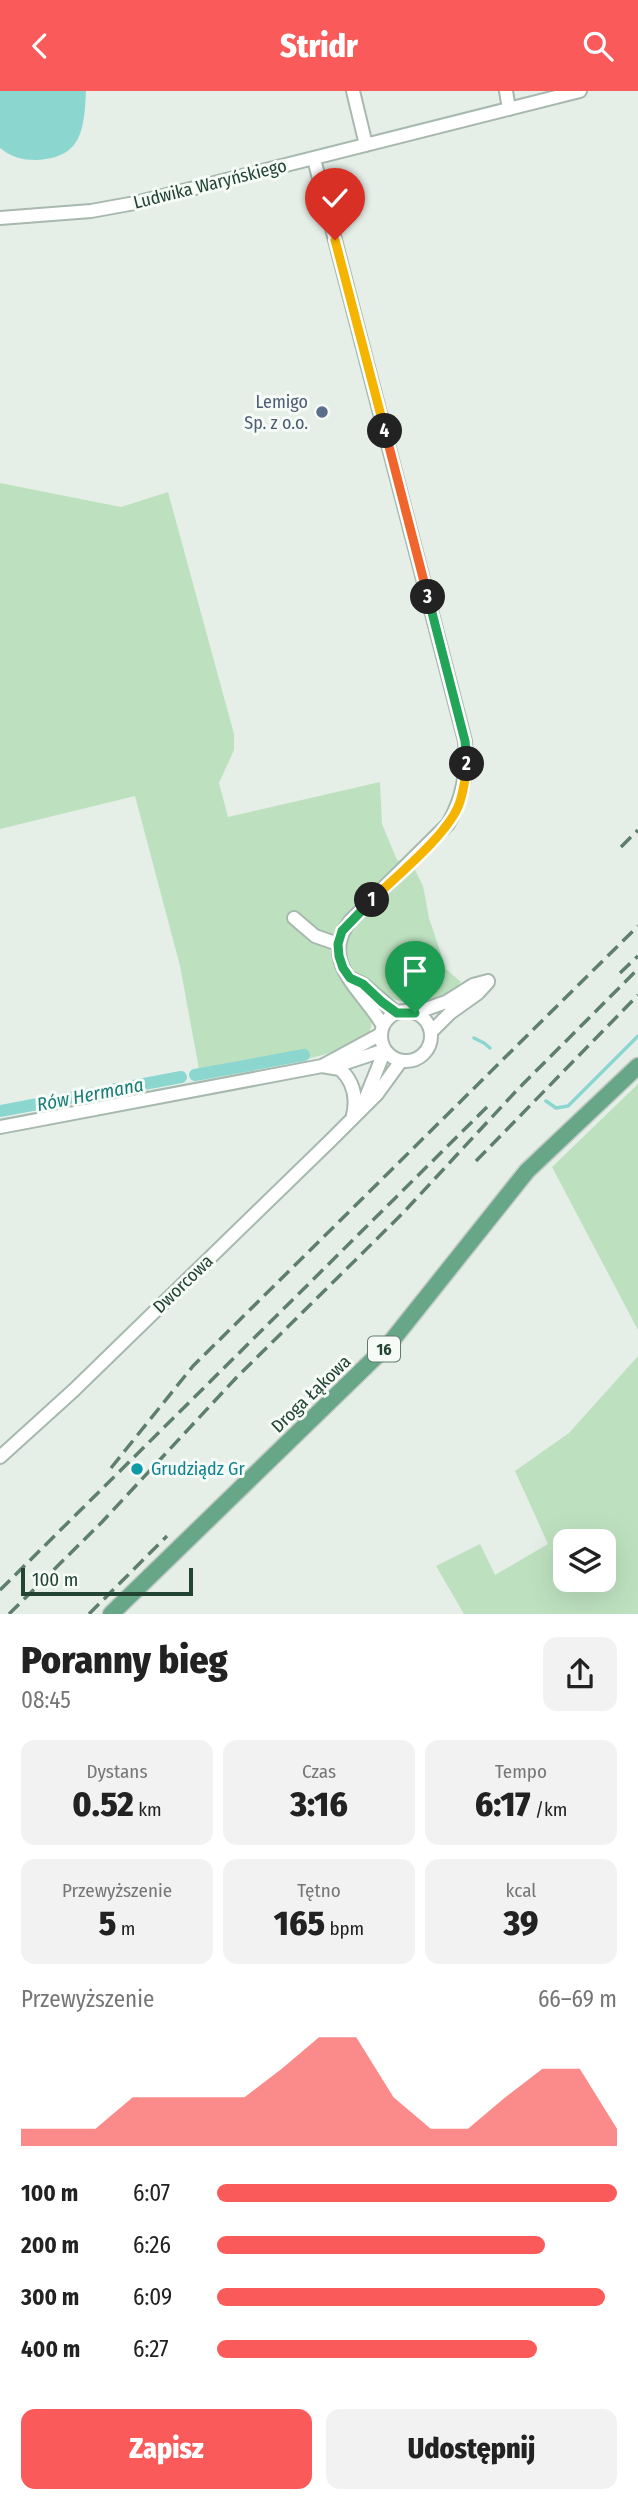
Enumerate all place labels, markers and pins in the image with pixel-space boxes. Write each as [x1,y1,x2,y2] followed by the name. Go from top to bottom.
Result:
[305,168,365,240] pin
[244,391,308,434] place label: Lemigo Sp. z o.o.
[314,404,330,420] marker: Lemigo Sp. z o.o.
[368,413,402,449] pin: 4
[410,580,446,615] pin: 3
[449,747,484,781] pin: 2
[354,883,390,917] pin: 1
[385,941,445,1013] pin
[151,1458,245,1480] place label: Grudziądz Gr
[129,1461,145,1477] marker: Grudziądz Gr

